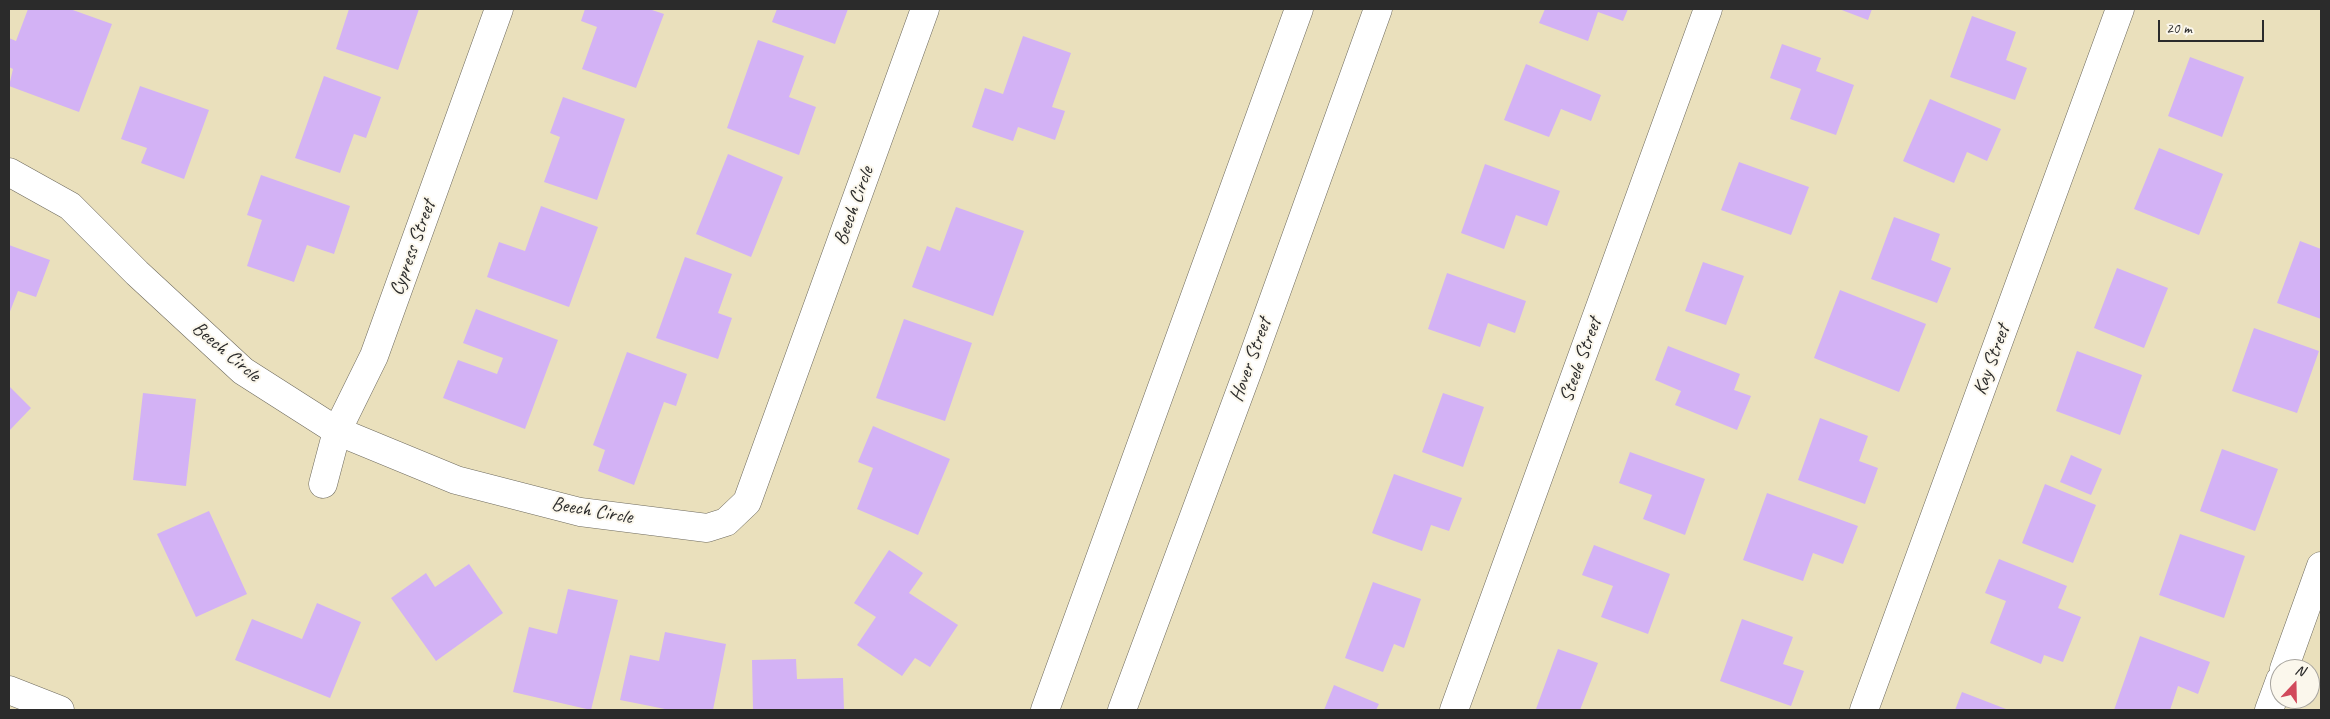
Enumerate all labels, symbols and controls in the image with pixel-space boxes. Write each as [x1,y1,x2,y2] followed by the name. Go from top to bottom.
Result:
[2160,10,2266,42] scale bar
[2166,19,2192,38] text: 20 m
[829,164,879,248] street label: Beech Circle
[385,197,441,299] street label: Cypress Street
[1225,315,1277,405] street label: Hover Street
[1555,315,1607,405] street label: Steele Street
[187,317,265,387] street label: Beech Circle
[1968,322,2016,398] street label: Kay Street
[550,492,634,530] street label: Beech Circle
[2270,659,2320,709] north arrow
[2293,661,2307,680] text: N

